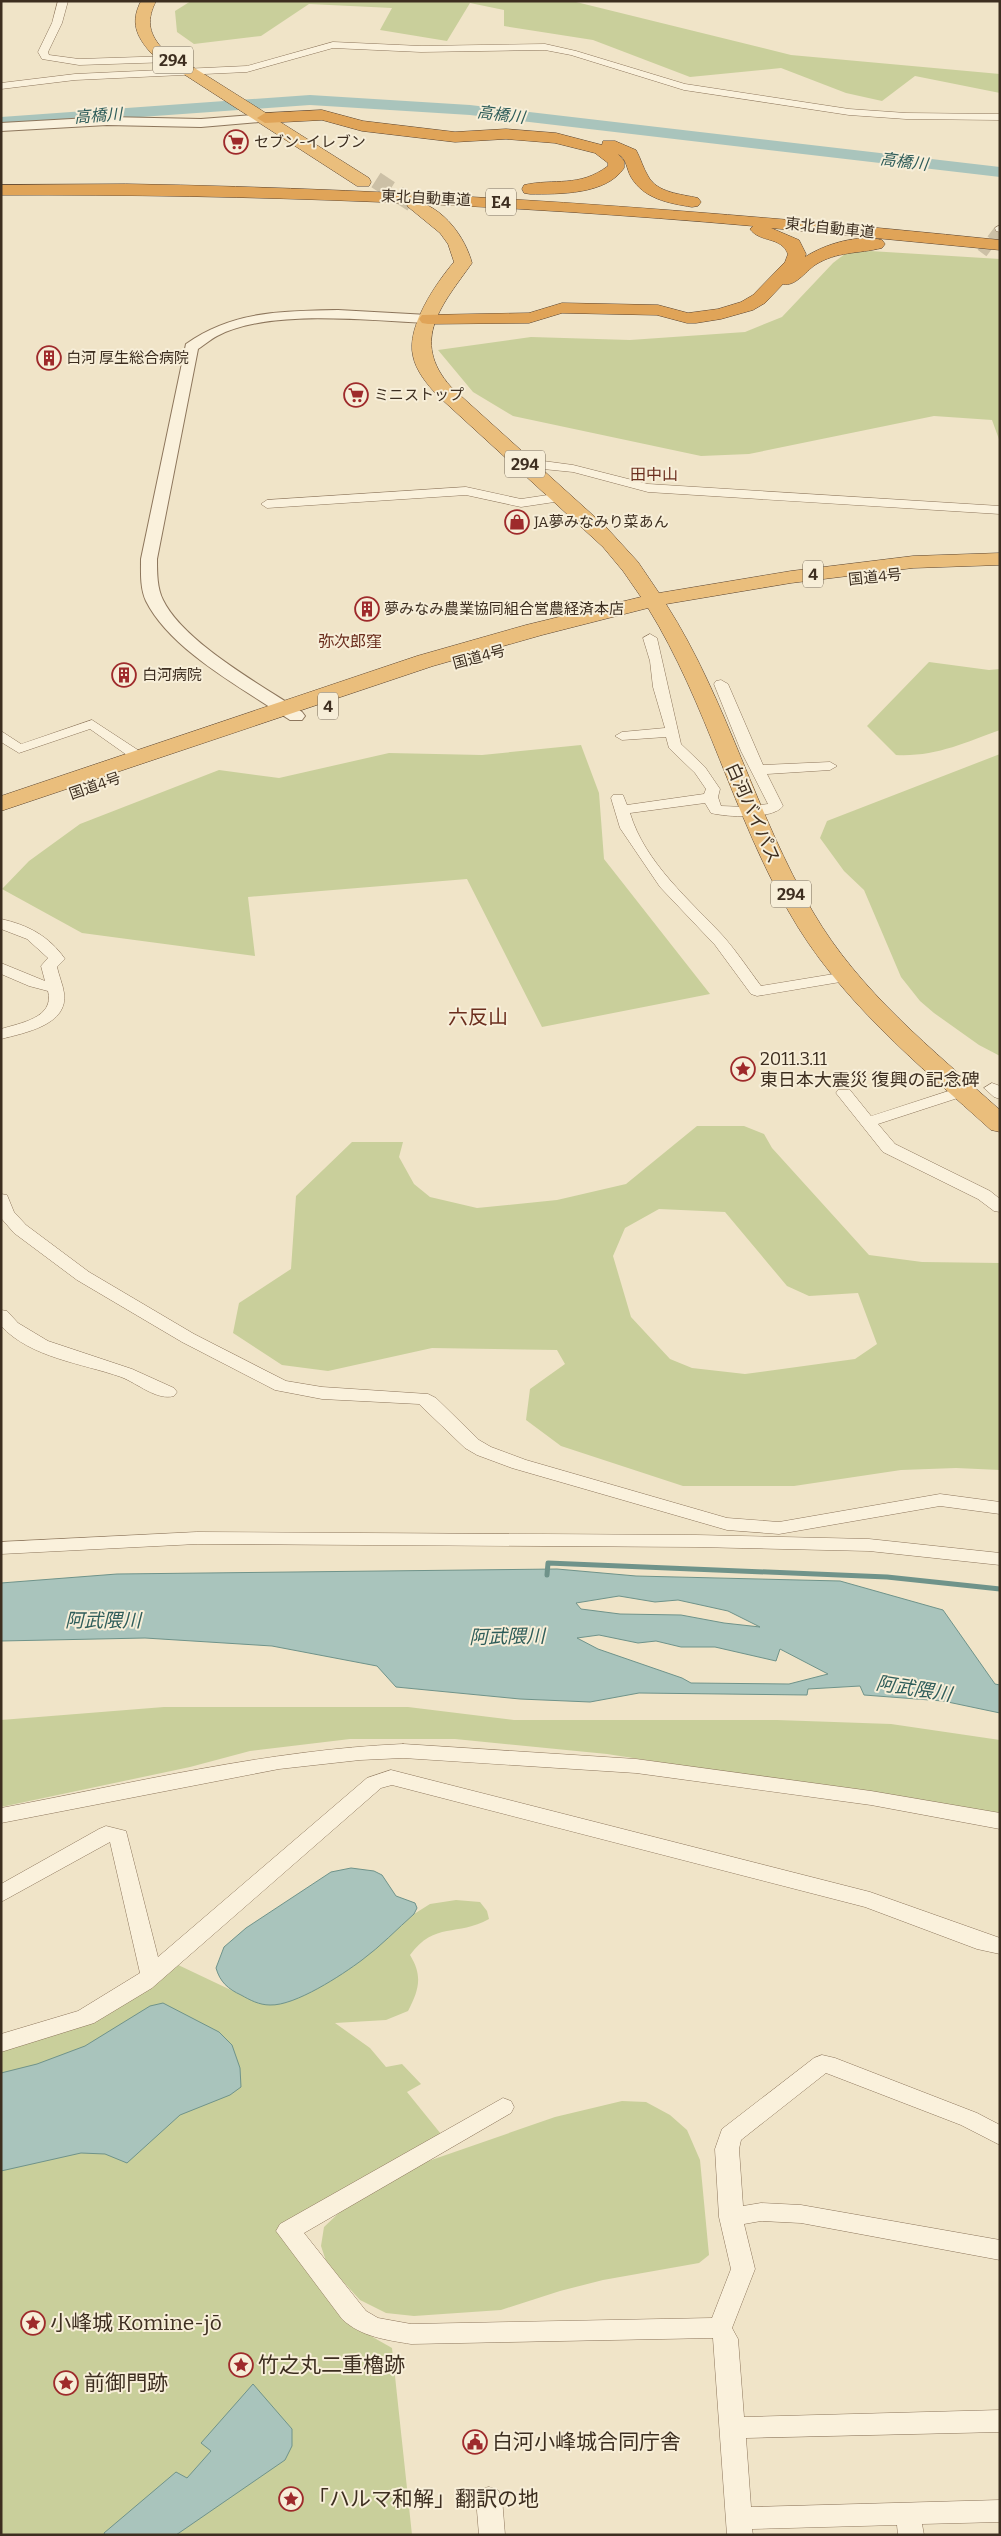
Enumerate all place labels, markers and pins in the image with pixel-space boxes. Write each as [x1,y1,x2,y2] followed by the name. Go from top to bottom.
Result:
[223,129,249,155] supermarket icon: セブン-イレブン
[254,133,366,151] place label: セブン-イレブン
[36,345,62,371] building icon: 白河 厚生総合病院
[66,349,189,367] place label: 白河 厚生総合病院
[343,382,369,408] supermarket icon: ミニストップ
[374,386,464,404] place label: ミニストップ
[504,509,530,535] shop icon: JA夢みなみり菜あん
[533,513,669,531] place label: JA夢みなみり菜あん
[354,596,380,622] building icon: 夢みなみ農業協同組合営農経済本店
[384,600,624,618] place label: 夢みなみ農業協同組合営農経済本店
[111,662,137,688] building icon: 白河病院
[142,666,202,684] place label: 白河病院
[760,1048,980,1091] place label: 2011.3.11 東日本大震災 復興の記念碑
[730,1056,756,1082] place icon: 2011.3.11 東日本大震災 復興の記念碑
[20,2310,46,2336] place icon: 小峰城 Komine-jō
[50,2310,222,2336] place label: 小峰城 Komine-jō
[228,2352,254,2378] place icon: 竹之丸二重櫓跡
[258,2352,405,2378] place label: 竹之丸二重櫓跡
[53,2370,79,2396] place icon: 前御門跡
[84,2370,168,2396] place label: 前御門跡
[462,2429,488,2455] public building icon: 白河小峰城合同庁舎
[492,2429,681,2455] place label: 白河小峰城合同庁舎
[278,2486,304,2512] place icon: 「ハルマ和解」翻訳の地
[308,2486,539,2512] place label: 「ハルマ和解」翻訳の地

